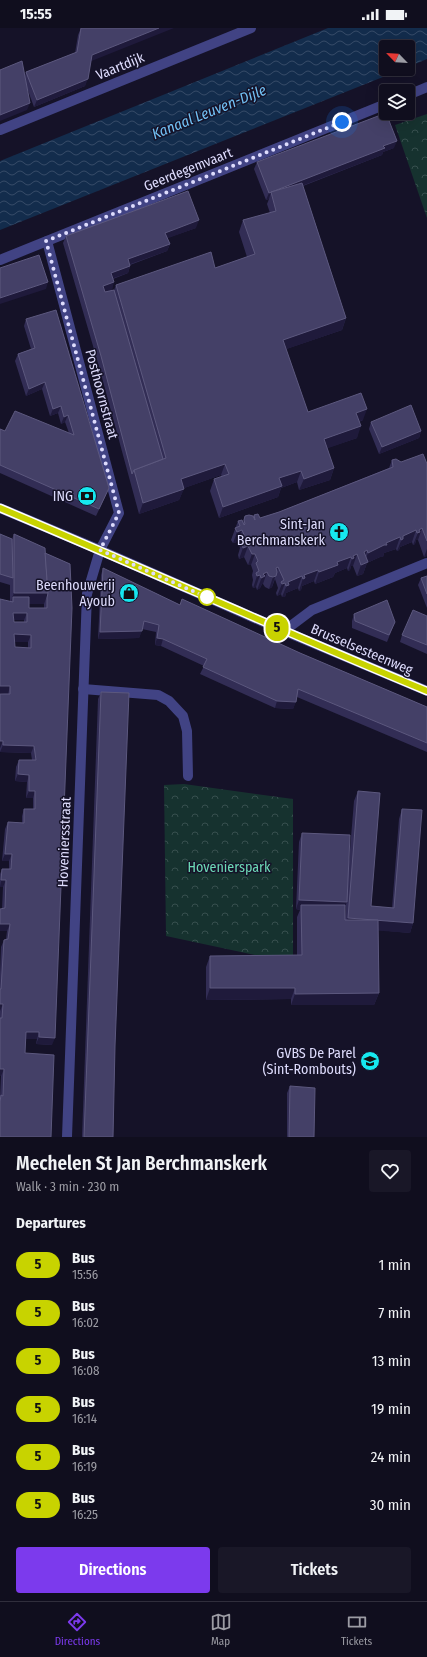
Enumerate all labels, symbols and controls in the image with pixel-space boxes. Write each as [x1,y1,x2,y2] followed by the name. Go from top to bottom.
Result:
[20,5,52,23] text: 15:55
[379,40,415,76] north arrow
[379,40,415,120] map controls
[94,49,147,84] street label: Vaartdijk
[149,81,269,143] water label: Kanaal Leuven-Dijle
[379,84,415,120] button: layers
[332,112,352,132] your location
[141,144,235,195] street label: Geerdegemvaart
[81,347,122,441] street label: Posthoornstraat
[76,485,98,507] bank icon: ING
[53,488,73,505] place label: ING
[237,516,325,549] place label: Sint-Jan Berchmanskerk
[328,521,350,543] church icon: Sint-Jan Berchmanskerk
[36,577,115,610] place label: Beenhouwerij Ayoub
[118,582,140,604] shop icon: Beenhouwerij Ayoub
[198,588,216,606] unlabelled marker
[264,615,290,641] line badge: 5
[274,619,280,636] text: 5
[308,620,416,679] street label: Brusselsesteenweg
[54,796,75,888] street label: Hoveniersstraat
[188,859,271,876] park label: Hovenierspark
[262,1045,356,1078] place label: GVBS De Parel (Sint-Rombouts)
[359,1050,381,1072] school or university icon: GVBS De Parel (Sint-Rombouts)
[369,1150,411,1192] button: heart
[16,1152,267,1175] text: Mechelen St Jan Berchmanskerk
[16,1179,119,1194] text: Walk · 3 min · 230 m
[16,1214,86,1232] text: Departures
[72,1249,95,1267] text: Bus
[35,1256,41,1273] text: 5
[378,1256,411,1274] text: 1 min
[72,1267,98,1282] text: 15:56
[72,1297,95,1315] text: Bus
[35,1304,41,1321] text: 5
[378,1304,411,1322] text: 7 min
[72,1315,99,1330] text: 16:02
[72,1345,95,1363] text: Bus
[35,1352,41,1369] text: 5
[372,1352,411,1370] text: 13 min
[72,1363,100,1378] text: 16:08
[72,1393,95,1411] text: Bus
[35,1400,41,1417] text: 5
[371,1400,411,1418] text: 19 min
[72,1411,97,1426] text: 16:14
[72,1441,95,1459] text: Bus
[35,1448,41,1465] text: 5
[371,1448,411,1466] text: 24 min
[72,1459,97,1474] text: 16:19
[72,1489,95,1507] text: Bus
[35,1496,41,1513] text: 5
[370,1496,411,1514] text: 30 min
[72,1507,98,1522] text: 16:25
[16,1547,210,1593] button: Directions
[218,1547,411,1593] button: Tickets
[55,1611,100,1648] tab: Directions
[210,1611,232,1648] tab: Map
[341,1611,372,1648] tab: Tickets

